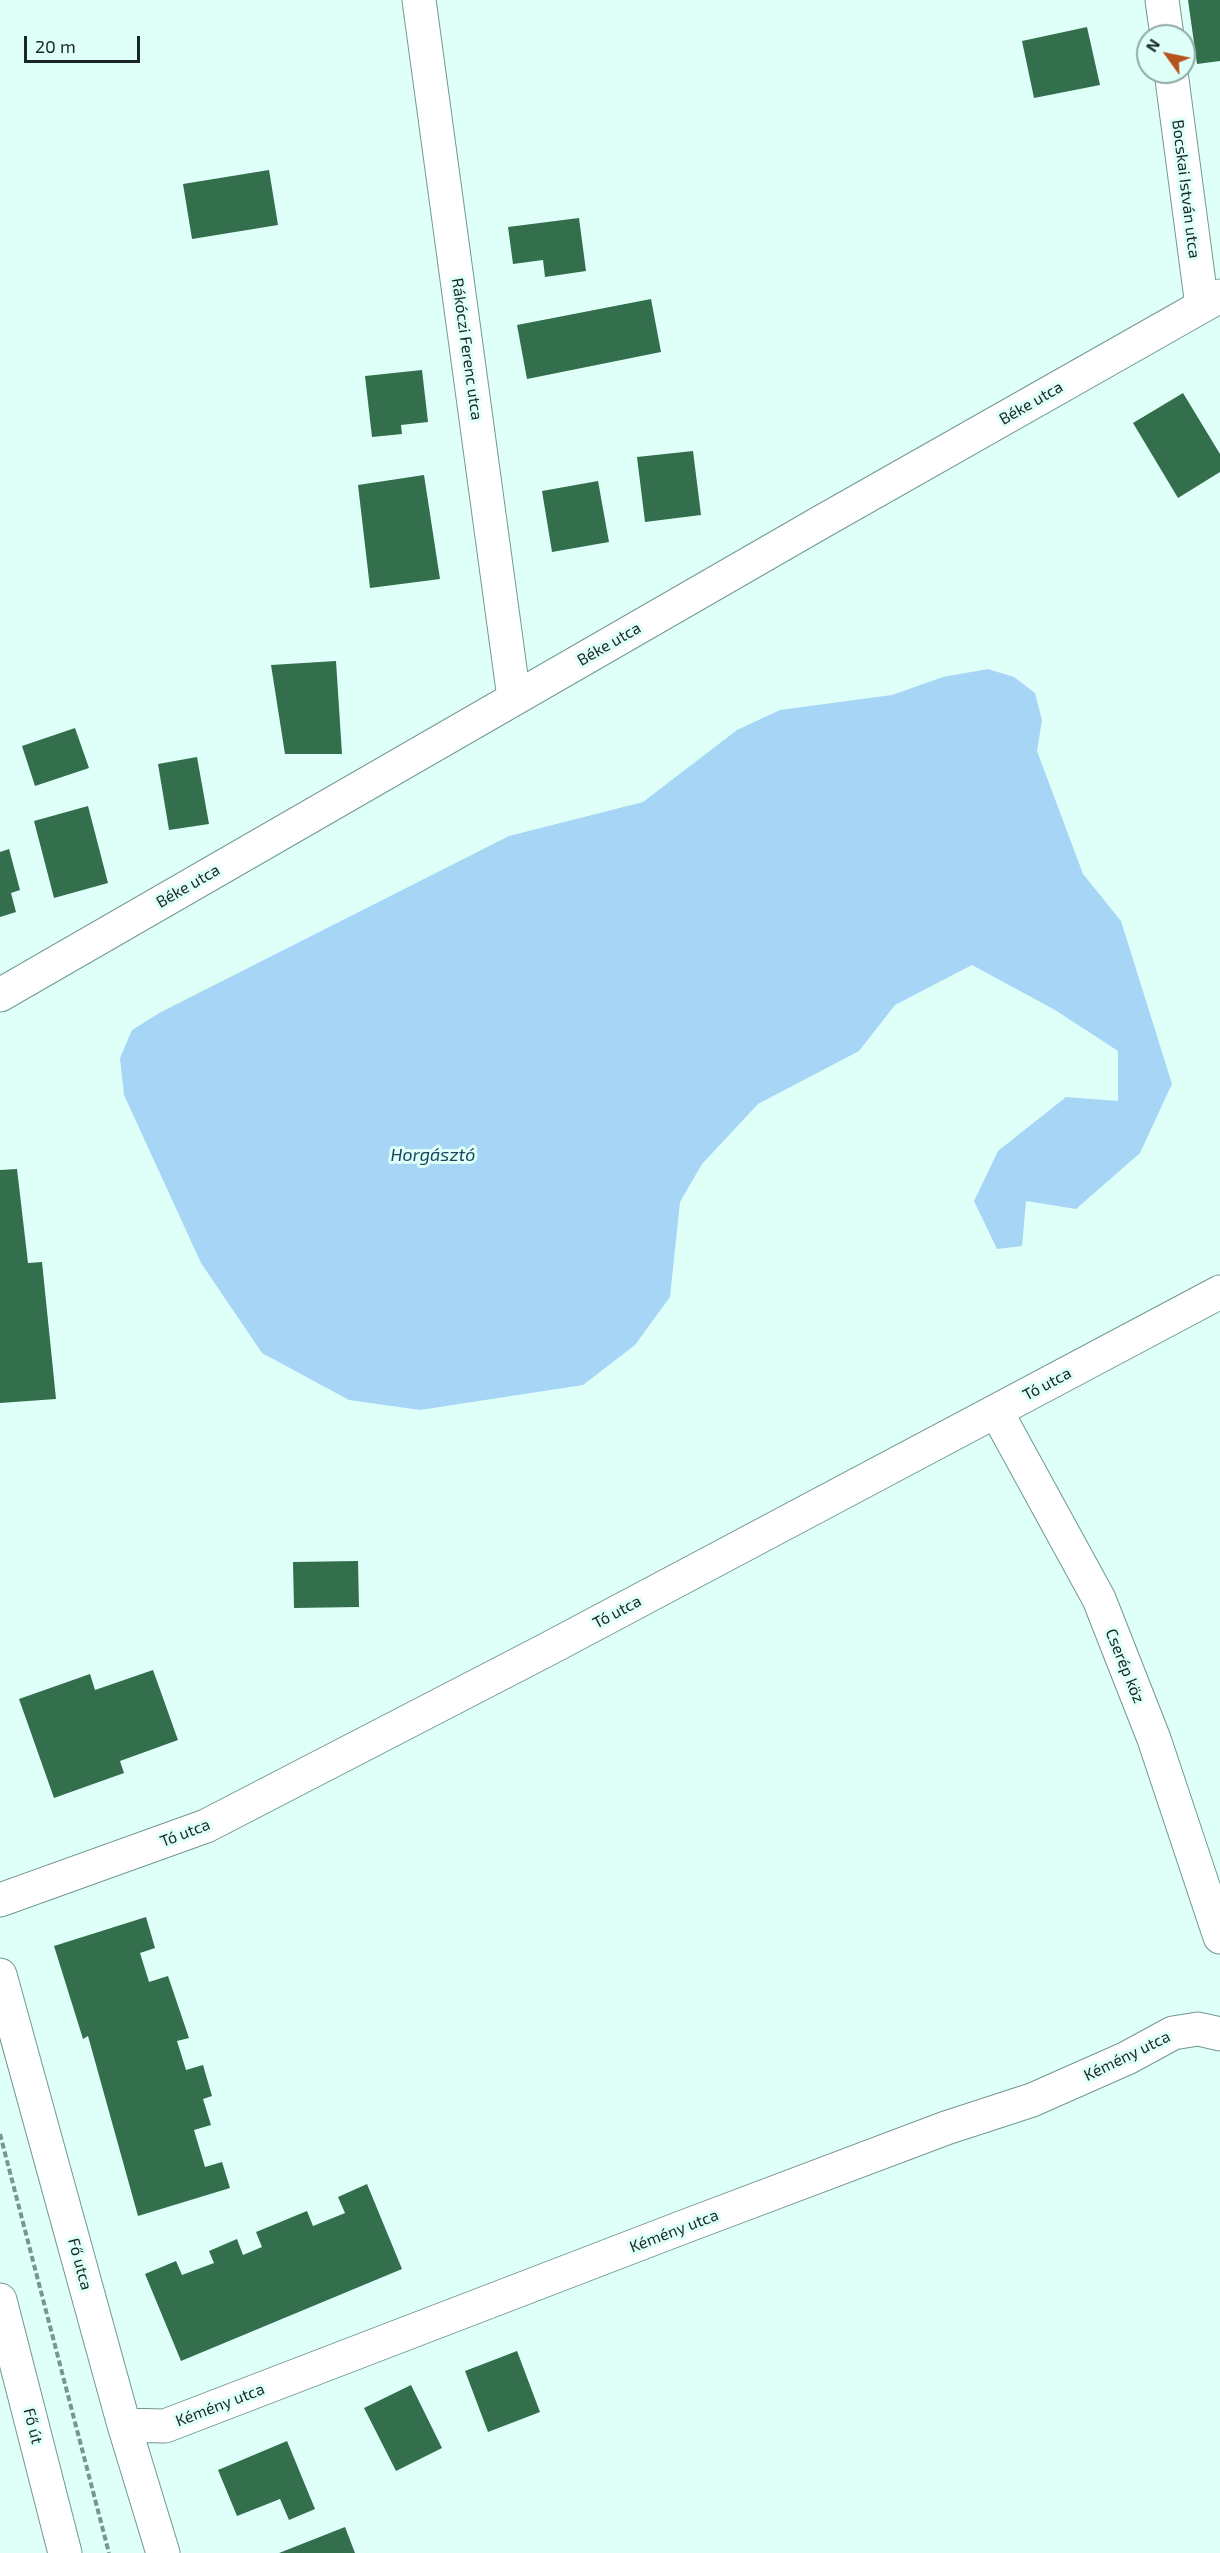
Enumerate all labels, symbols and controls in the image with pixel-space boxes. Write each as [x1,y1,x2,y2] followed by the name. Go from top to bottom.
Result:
[27,24,142,62] scale bar
[1136,24,1196,84] north arrow
[35,35,76,57] text: 20 m
[1141,35,1163,55] text: N
[1168,118,1204,260] street label: Bocskai István utca
[448,277,486,421] street label: Rákóczi Ferenc utca
[996,377,1066,429] street label: Béke utca
[574,618,644,670] street label: Béke utca
[153,860,223,912] street label: Béke utca
[391,1144,475,1166] water label: Horgásztó
[1020,1363,1074,1405] street label: Tó utca
[590,1591,644,1633] street label: Tó utca
[1101,1626,1149,1706] street label: Cserép köz
[157,1815,213,1851] street label: Tó utca
[1081,2027,1173,2085] street label: Kémény utca
[627,2205,721,2257] street label: Kémény utca
[64,2236,96,2292] street label: Fő utca
[173,2379,267,2431] street label: Kémény utca
[19,2406,47,2446] street label: Fő út

